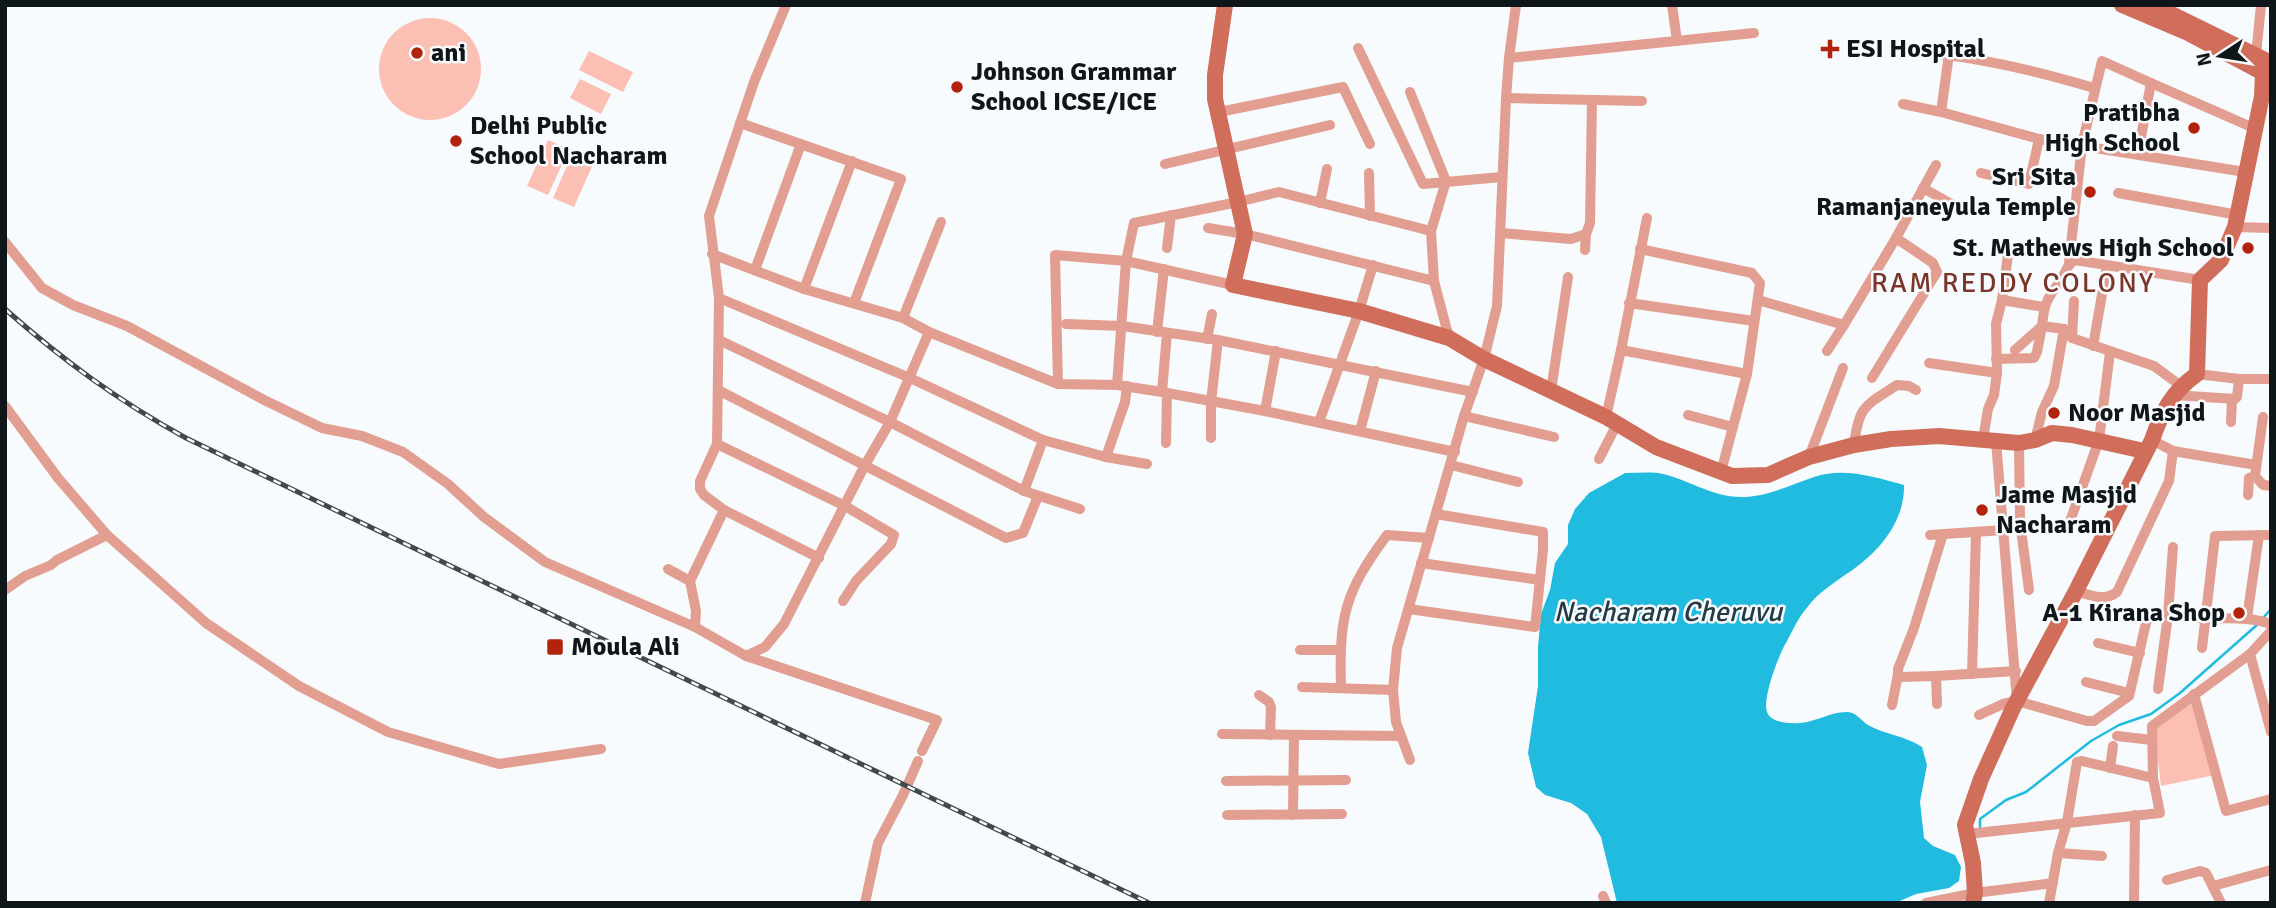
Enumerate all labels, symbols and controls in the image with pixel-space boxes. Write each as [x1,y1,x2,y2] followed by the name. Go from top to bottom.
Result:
[2185,21,2255,91] north arrow
[1846,33,1985,65] place label: ESI Hospital
[431,37,466,69] place label: ani
[1820,39,1840,59] marker: ESI Hospital
[409,45,425,61] marker: ani
[2191,50,2217,68] text: N
[971,56,1177,118] place label: Johnson Grammar School ICSE/ICE
[949,79,965,95] marker: Johnson Grammar School ICSE/ICE
[2044,97,2180,159] place label: Pratibha High School
[470,110,667,172] place label: Delhi Public School Nacharam
[2186,120,2202,136] marker: Pratibha High School
[448,133,464,149] marker: Delhi Public School Nacharam
[1816,161,2076,223] place label: Sri Sita Ramanjaneyula Temple
[2082,184,2098,200] marker: Sri Sita Ramanjaneyula Temple
[1953,232,2234,264] place label: St. Mathews High School
[2240,240,2256,256] marker: St. Mathews High School
[1871,266,2155,300] district label: RAM REDDY COLONY
[2068,397,2206,429] place label: Noor Masjid
[2046,405,2062,421] marker: Noor Masjid
[1996,479,2137,541] place label: Jame Masjid Nacharam
[1974,502,1990,518] marker: Jame Masjid Nacharam
[1554,595,1784,629] water label: Nacharam Cheruvu
[2042,597,2225,629] place label: A-1 Kirana Shop
[2231,605,2247,621] marker: A-1 Kirana Shop
[571,631,680,663] place label: Moula Ali
[545,637,565,657] marker: Moula Ali

